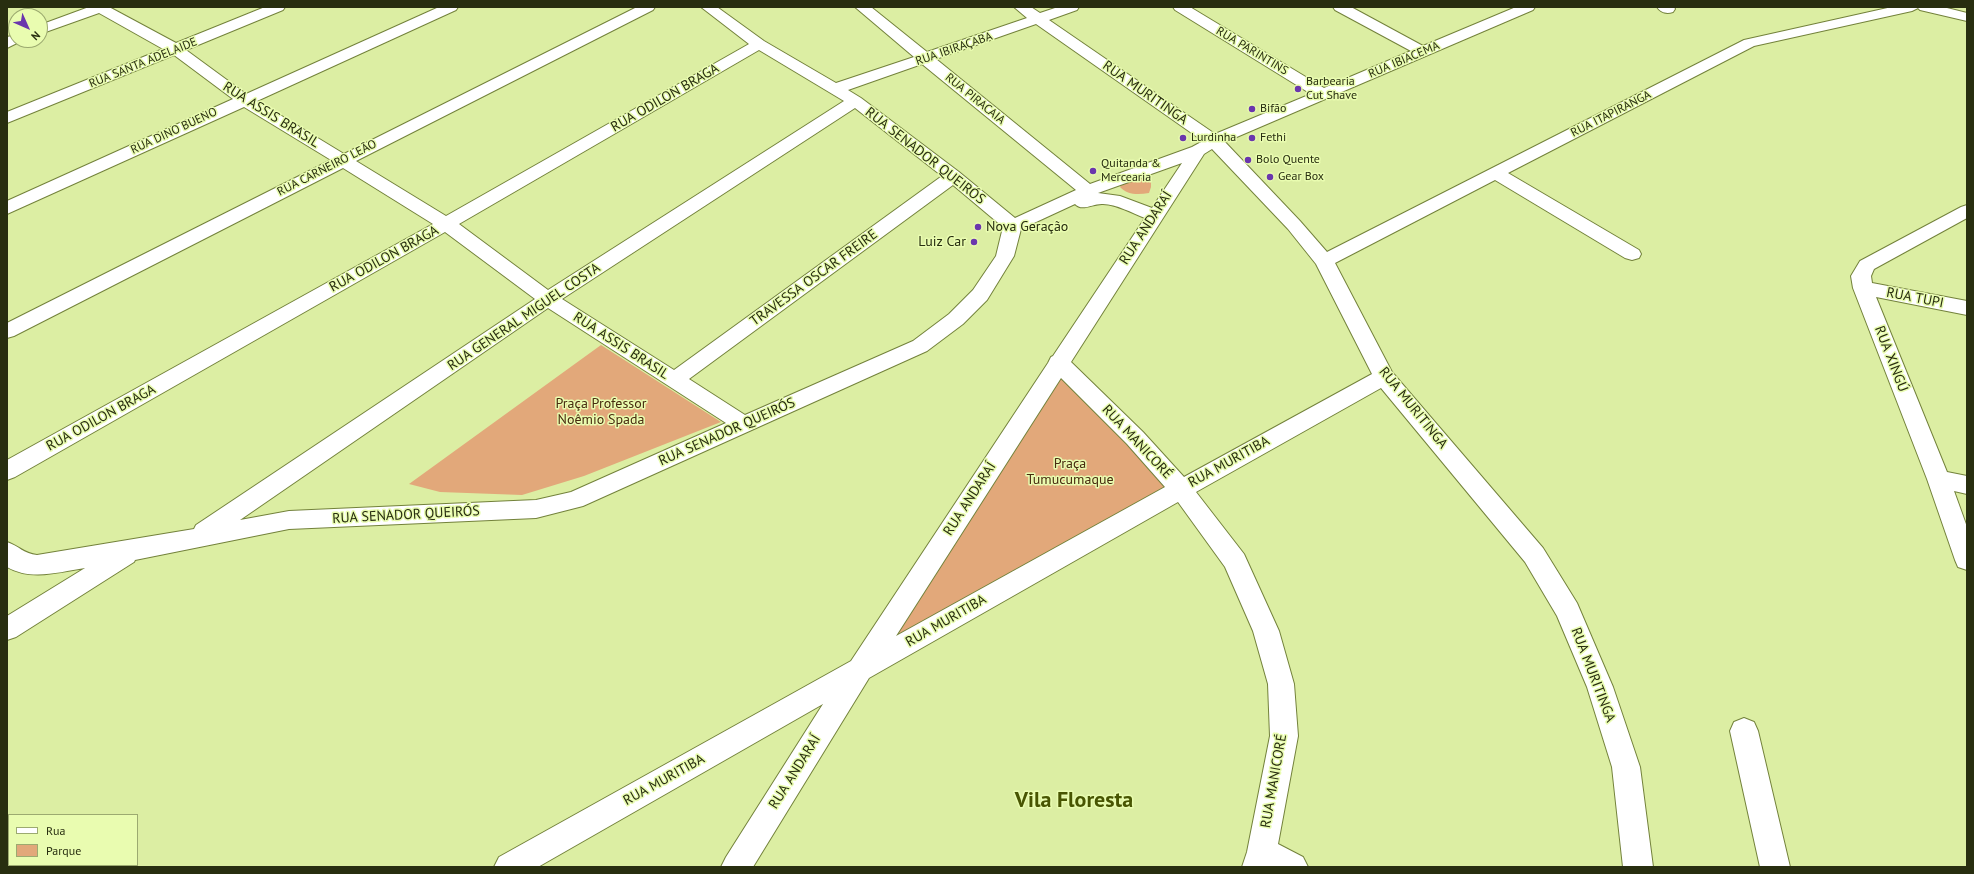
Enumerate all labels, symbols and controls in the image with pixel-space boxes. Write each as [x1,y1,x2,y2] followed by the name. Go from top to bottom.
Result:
[8,8,48,48] north arrow
[1213,24,1291,78] street label: RUA PARINTINS
[28,28,43,43] text: N
[914,29,994,69] street label: RUA IBIRAÇABA
[87,35,199,91] street label: RUA SANTA ADELAIDE
[1366,39,1442,81] street label: RUA IBIACEMA
[1099,57,1191,129] street label: RUA MURITINGA
[608,60,722,136] street label: RUA ODILON BRAGA
[942,70,1008,128] street label: RUA PIRACAIA
[1306,75,1357,103] place label: Barbearia Cut Shave
[220,79,322,151] street label: RUA ASSIS BRASIL
[1293,84,1303,94] marker: Barbearia Cut Shave
[1569,88,1653,140] street label: RUA ITAPIRANGA
[1260,102,1286,116] place label: Bifão
[862,104,988,208] street label: RUA SENADOR QUEIRÓS
[1247,104,1257,114] marker: Bifão
[129,105,219,157] street label: RUA DINO BUENO
[1191,131,1236,145] place label: Lurdinha
[1260,131,1286,145] place label: Fethi
[1178,133,1188,143] marker: Lurdinha
[1247,133,1257,143] marker: Fethi
[275,137,379,199] street label: RUA CARNEIRO LEÃO
[1256,153,1320,167] place label: Bolo Quente
[1243,155,1253,165] marker: Bolo Quente
[1101,157,1161,185] place label: Quitanda & Mercearia
[1088,166,1098,176] marker: Quitanda & Mercearia
[1278,170,1324,184] place label: Gear Box
[1265,172,1275,182] marker: Gear Box
[1116,188,1176,268] street label: RUA ANDARAÍ
[986,219,1068,235] place label: Nova Geração
[327,222,441,296] street label: RUA ODILON BRAGA
[973,222,983,232] marker: Nova Geração
[747,226,881,330] street label: TRAVESSA OSCAR FREIRE
[918,234,966,250] place label: Luiz Car
[969,237,979,247] marker: Luiz Car
[444,260,604,374] street label: RUA GENERAL MIGUEL COSTA
[1885,284,1945,312] street label: RUA TUPI
[570,309,672,383] street label: RUA ASSIS BRASIL
[1871,324,1911,394] street label: RUA XINGÚ
[1375,364,1451,452] street label: RUA MURITINGA
[44,381,158,455] street label: RUA ODILON BRAGA
[656,394,798,470] street label: RUA SENADOR QUEIRÓS
[556,396,646,428] park label: Praça Professor Noêmio Spada
[1098,401,1176,483] street label: RUA MANICORÉ
[1185,433,1273,491] street label: RUA MURITIBA
[1026,456,1114,488] park label: Praça Tumucumaque
[940,459,1000,539] street label: RUA ANDARAÍ
[332,503,480,527] street label: RUA SENADOR QUEIRÓS
[903,591,989,651] street label: RUA MURITIBA
[1567,625,1619,725] street label: RUA MURITINGA
[766,732,824,812] street label: RUA ANDARAÍ
[1257,733,1291,829] street label: RUA MANICORÉ
[620,751,708,809] street label: RUA MURITIBA
[1015,788,1133,814] district label: Vila Floresta
[8,814,138,866] legend
[46,823,65,838] text: Rua
[46,843,81,858] text: Parque

